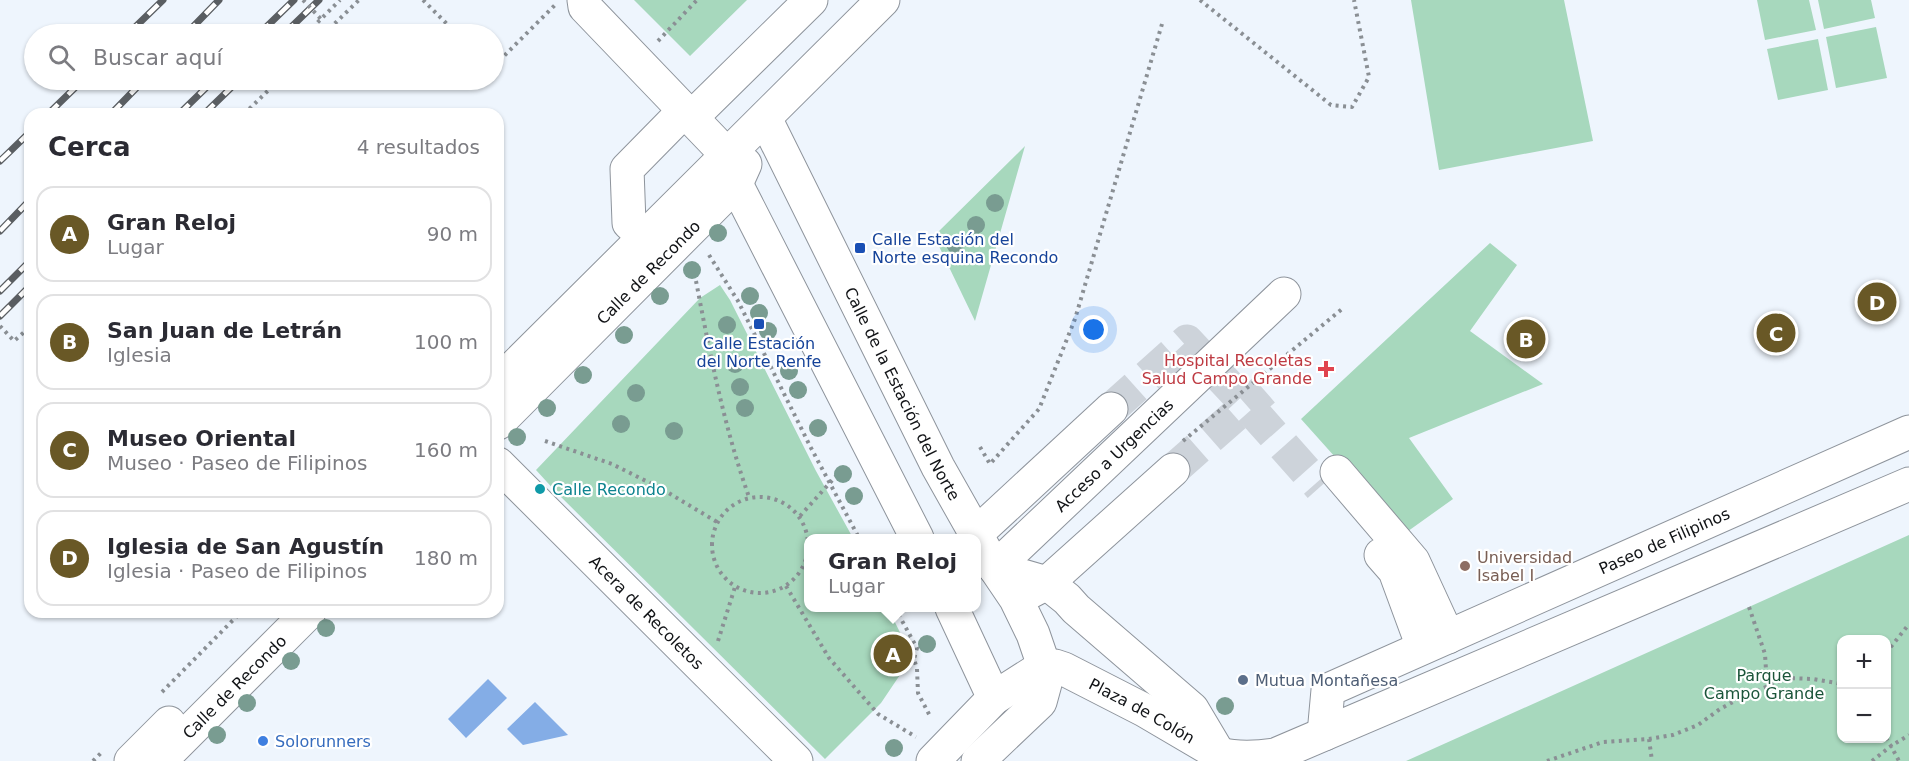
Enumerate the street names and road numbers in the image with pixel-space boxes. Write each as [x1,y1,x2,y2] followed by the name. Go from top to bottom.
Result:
[593,217,704,328] street label: Calle de Recondo
[840,284,964,504] street label: Calle de la Estación del Norte
[1051,395,1177,516] street label: Acceso a Urgencias
[1596,504,1733,579] street label: Paseo de Filipinos
[585,552,707,673] street label: Acera de Recoletos
[179,631,290,743] street label: Calle de Recondo
[1086,674,1198,748] street label: Plaza de Colón

